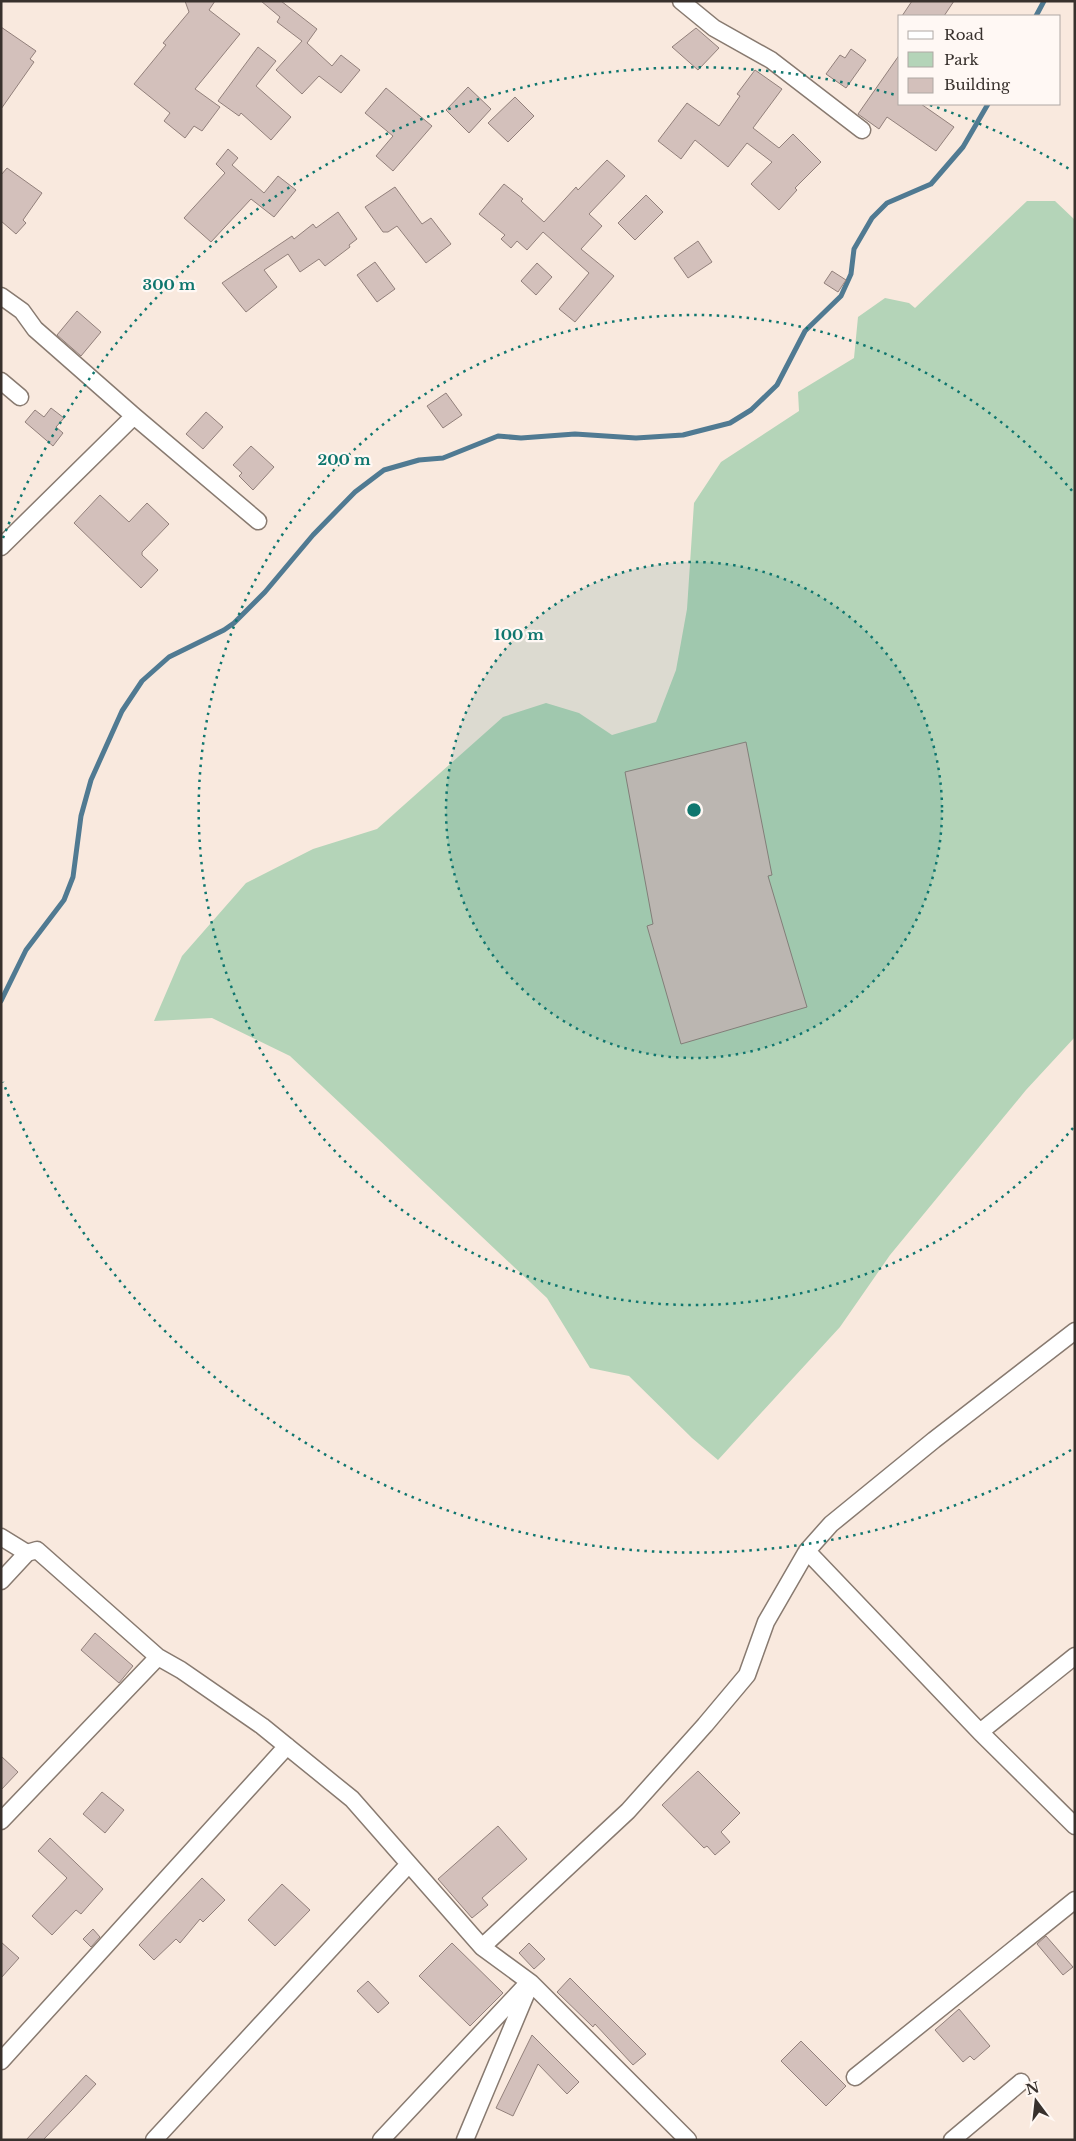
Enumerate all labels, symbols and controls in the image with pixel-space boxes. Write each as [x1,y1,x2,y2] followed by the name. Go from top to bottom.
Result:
[898,15,1061,105] legend
[944,25,984,44] text: Road
[944,50,980,69] text: Park
[944,75,1011,94] text: Building
[143,275,196,294] text: 300 m
[318,450,371,469] text: 200 m
[494,625,544,644] text: 100 m
[685,801,703,819] centre of rings
[1011,2076,1061,2126] north arrow
[1024,2078,1041,2099] text: N

